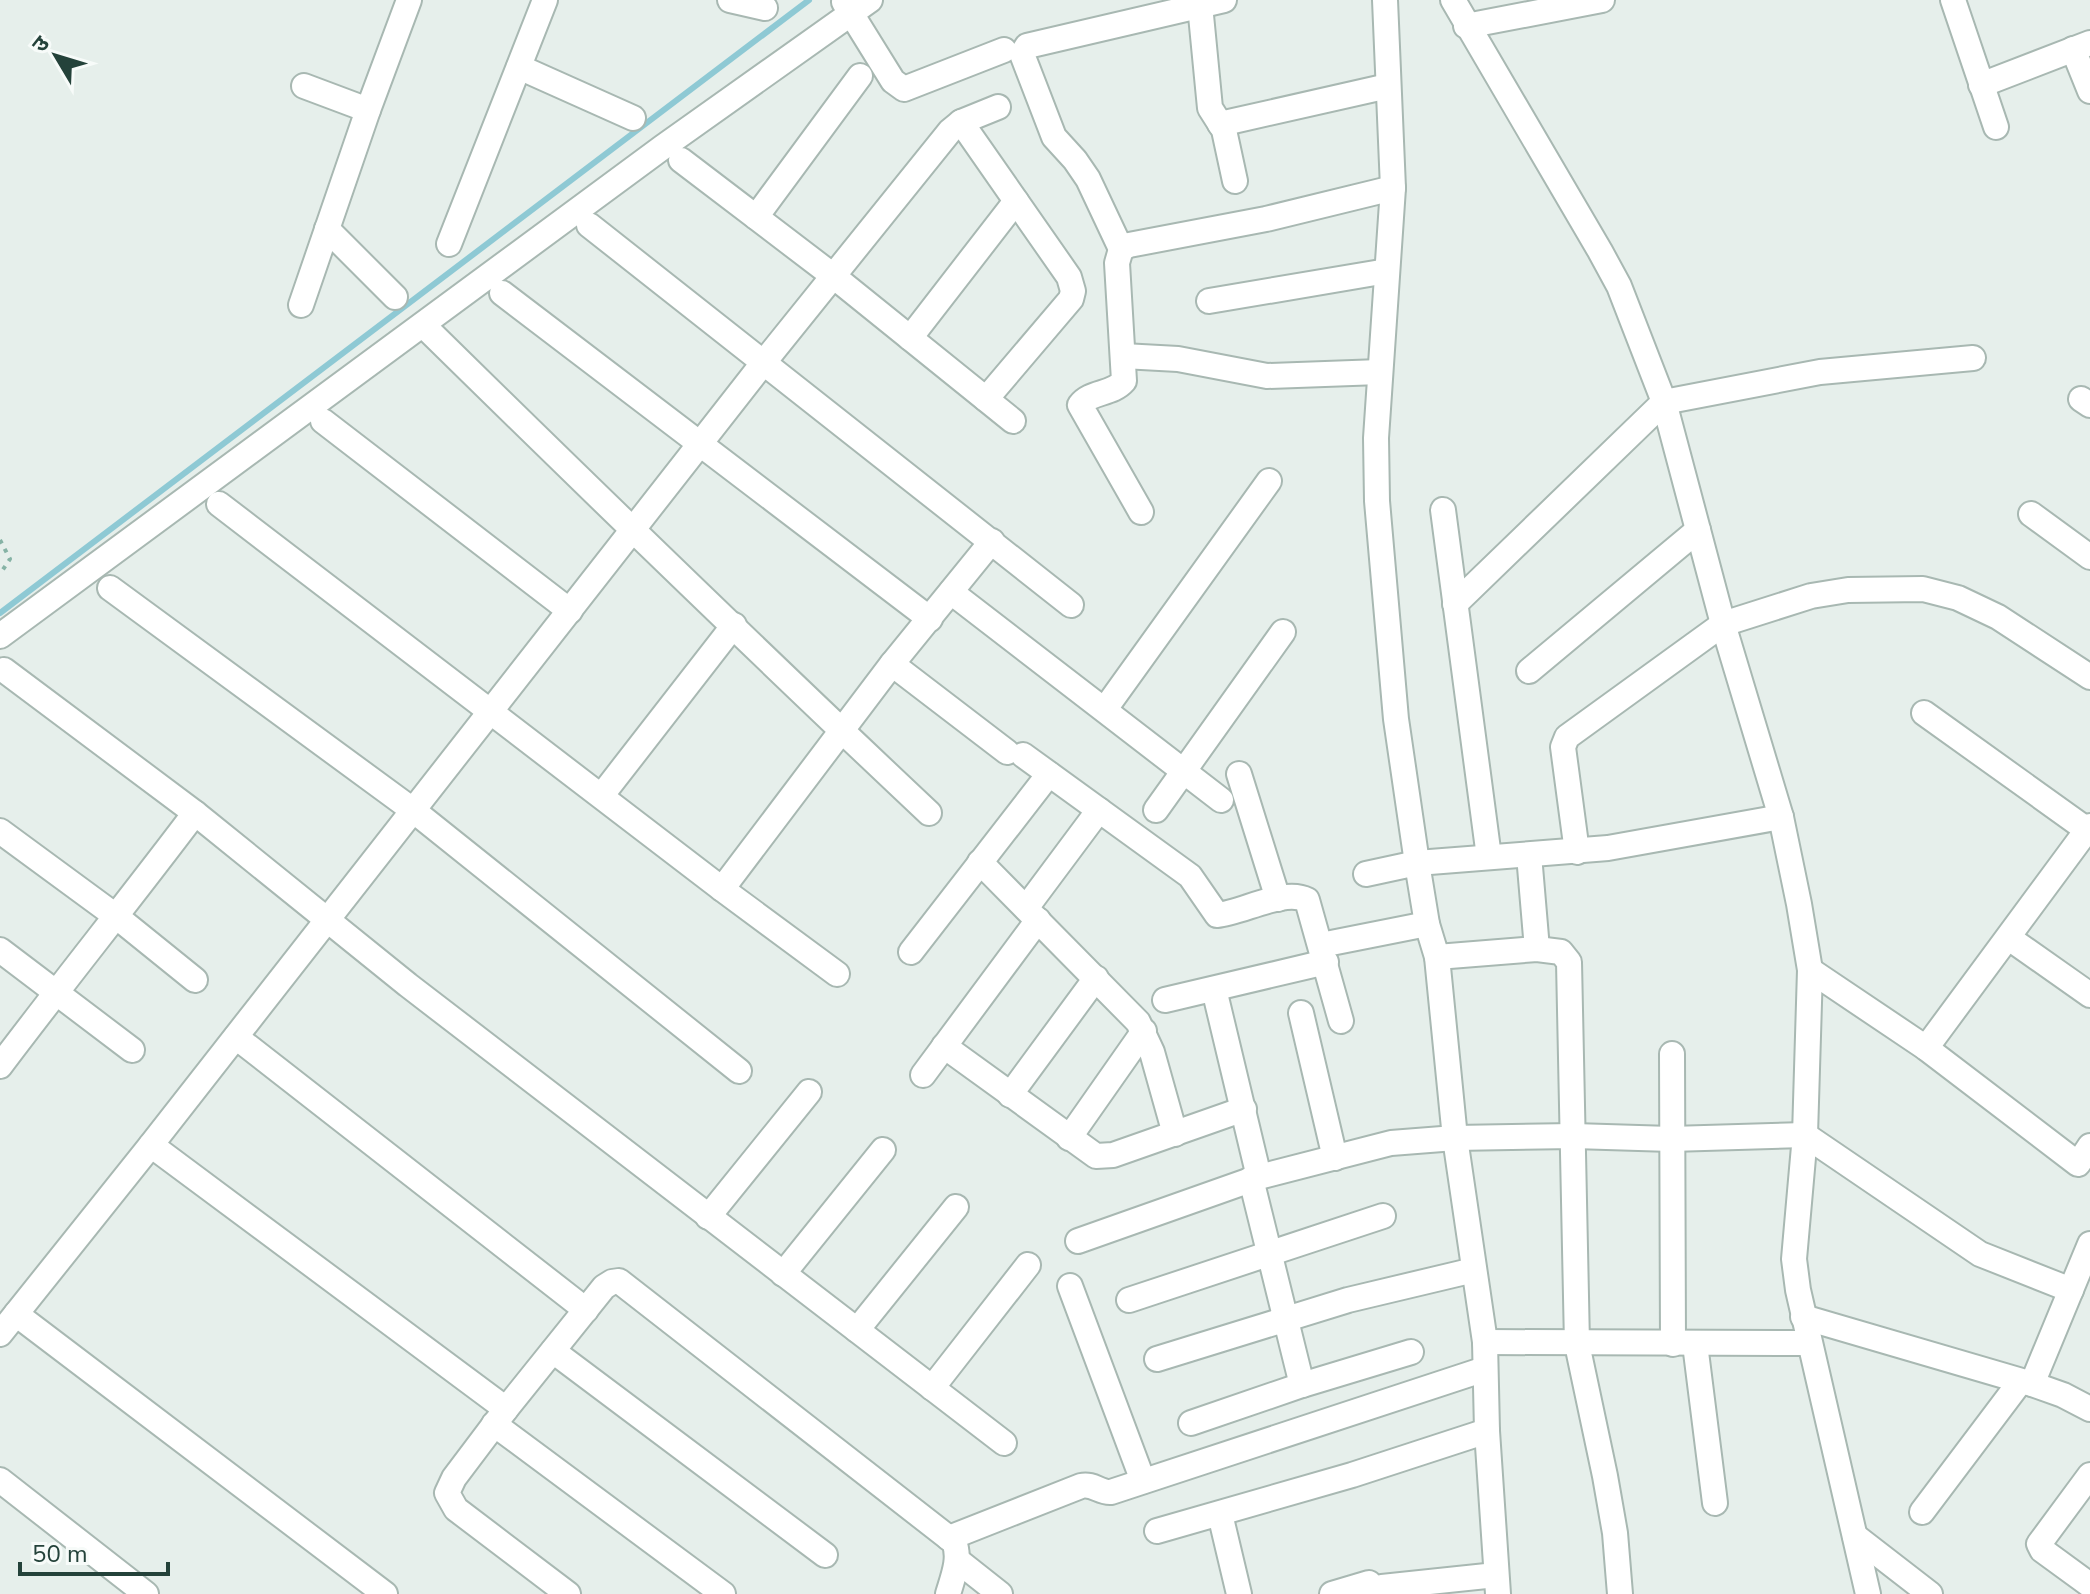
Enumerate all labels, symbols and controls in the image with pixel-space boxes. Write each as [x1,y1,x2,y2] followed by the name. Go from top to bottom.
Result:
[16,16,96,96] north arrow
[25,29,58,59] text: उ
[20,1526,168,1576] scale bar
[32,1538,88,1570] text: 50 m

